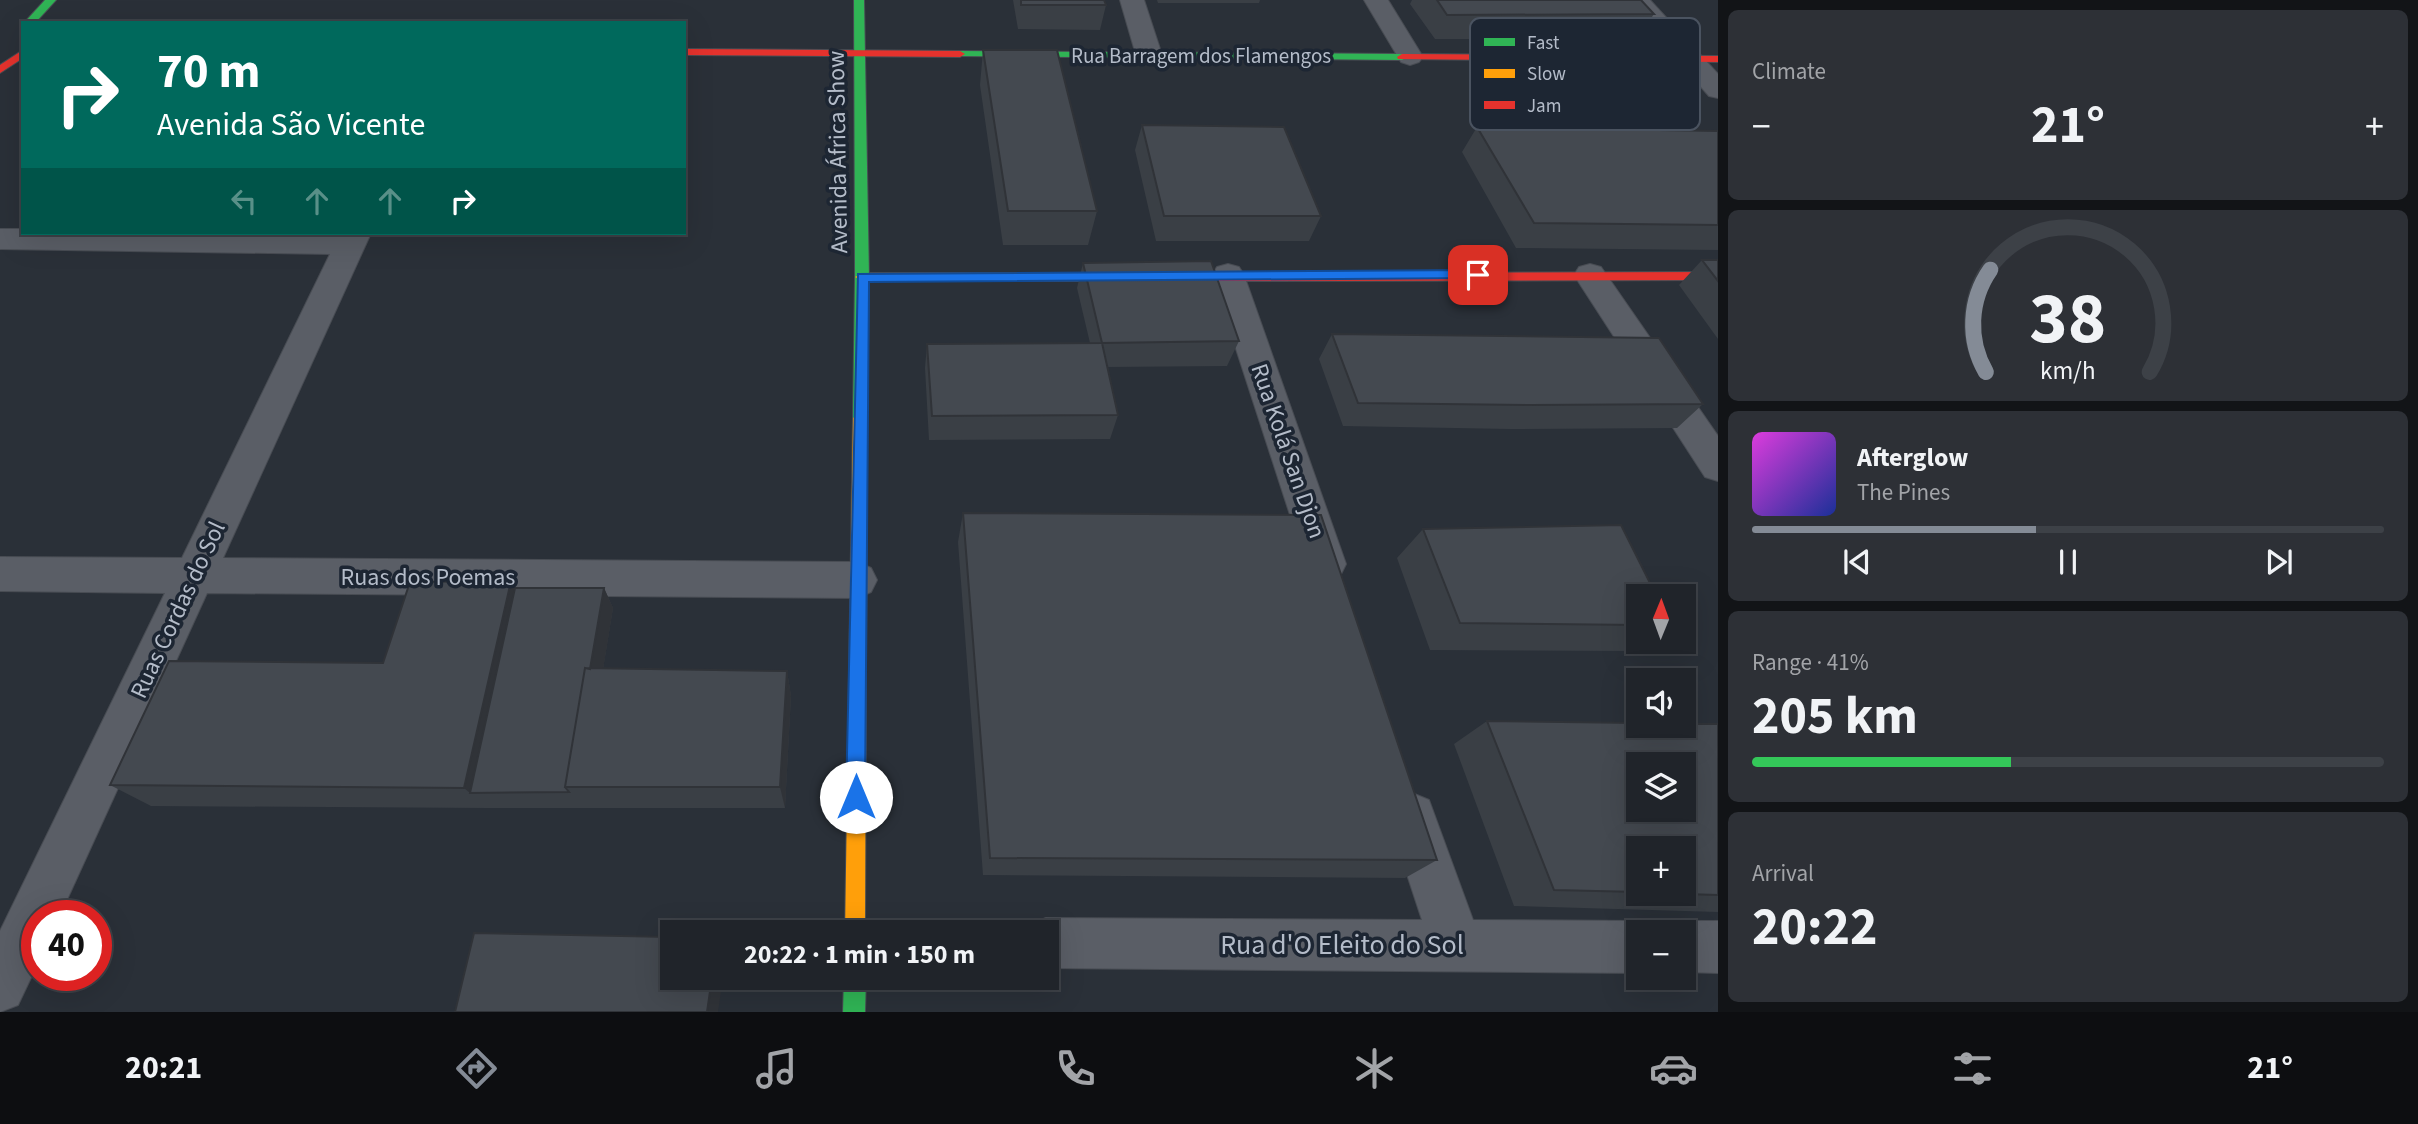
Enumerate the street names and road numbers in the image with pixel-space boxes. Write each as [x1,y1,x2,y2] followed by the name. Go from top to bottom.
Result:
[1071,41,1331,71] street label: Rua Barragem dos Flamengos
[819,50,857,254] street label: Avenida África Show
[1242,359,1334,543] street label: Rua Kolá San Djon
[122,516,234,704] street label: Ruas Cordas do Sol
[341,560,515,595] street label: Ruas dos Poemas
[1220,925,1464,965] street label: Rua d'O Eleito do Sol

